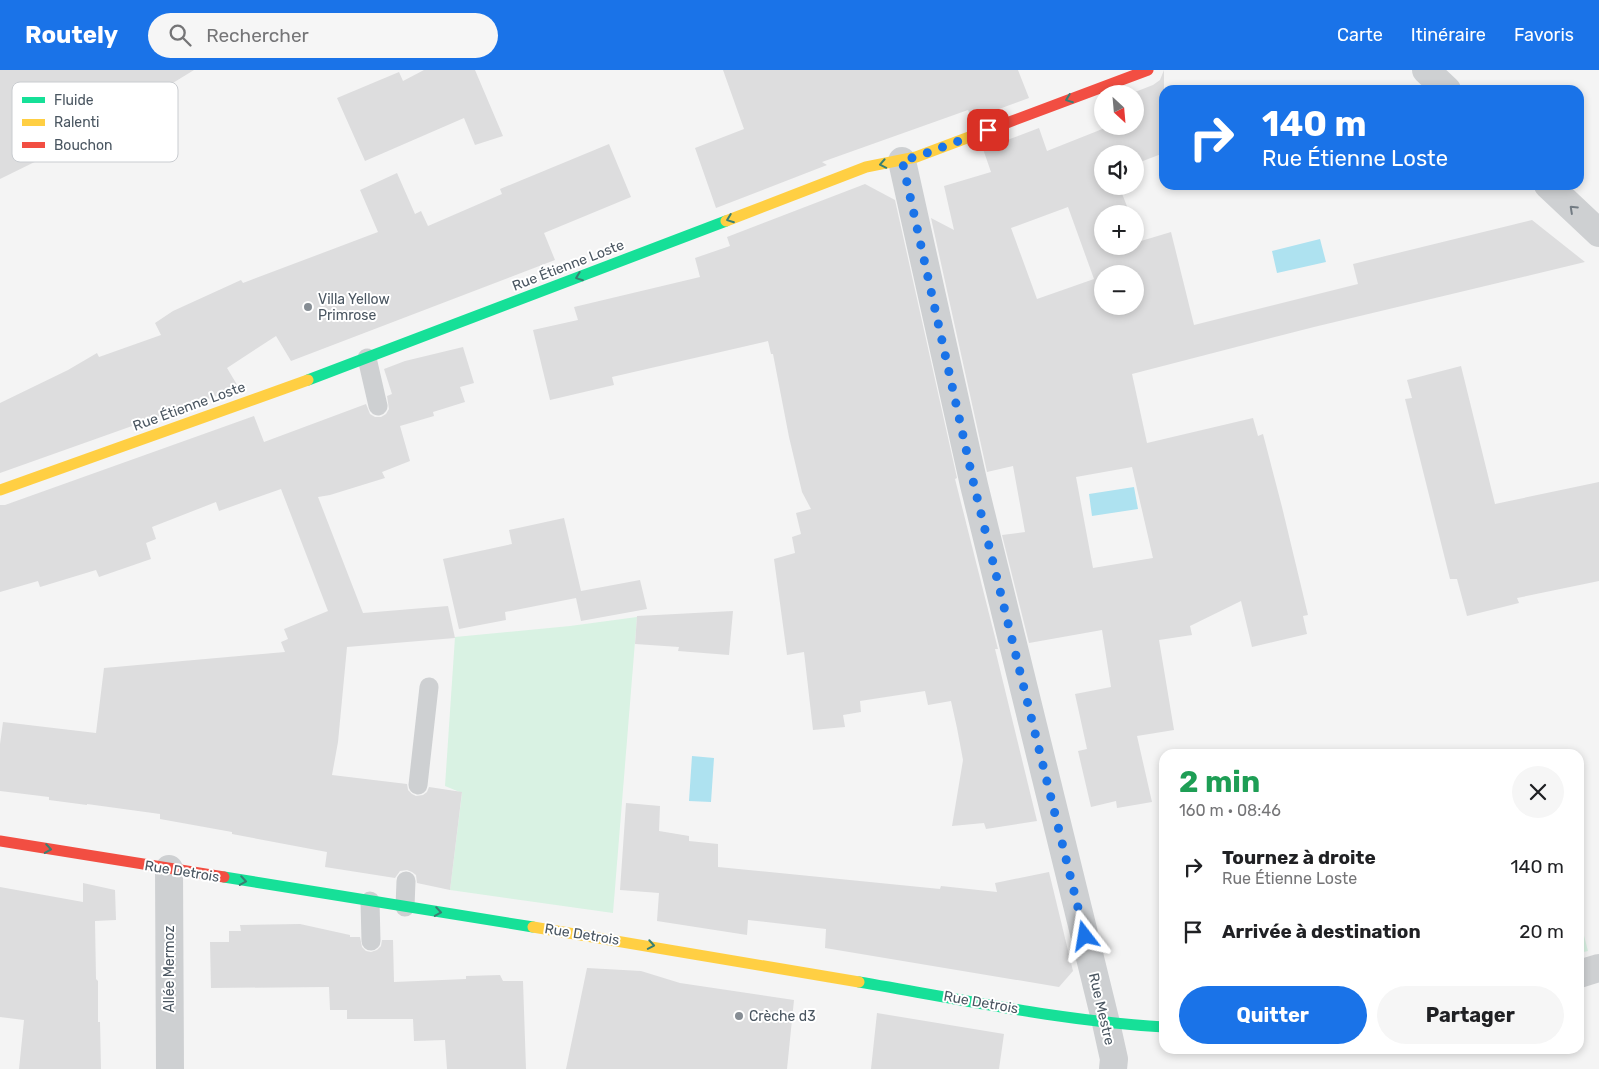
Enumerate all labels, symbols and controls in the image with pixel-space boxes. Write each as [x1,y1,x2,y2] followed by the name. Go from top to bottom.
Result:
[148,13,498,58] search box
[25,21,118,49] text: Routely
[166,21,194,49] icon: search
[206,24,309,47] text: Rechercher
[1337,24,1383,46] text: Carte
[1411,24,1486,46] text: Itinéraire
[1514,24,1574,46] text: Favoris
[12,82,178,162] legend
[1094,85,1144,135] north arrow
[1094,85,1144,315] map controls
[54,92,94,109] text: Fluide
[1066,93,1074,103] one-way arrow
[1262,103,1367,145] text: 140 m
[1179,105,1244,170] icon: right
[967,109,1009,151] pin
[54,114,99,131] text: Ralenti
[974,116,1002,144] icon: arrive
[54,137,113,154] text: Bouchon
[1094,145,1144,195] button: sound
[1262,145,1448,172] text: Rue Étienne Loste
[879,158,888,169] one-way arrow
[1094,205,1144,255] button: +
[1570,206,1579,215] one-way arrow
[727,213,735,223] one-way arrow
[510,235,627,295] street label: Rue Étienne Loste
[1094,265,1144,315] button: −
[575,271,584,281] one-way arrow
[318,291,390,324] place label: Villa Yellow Primrose
[302,301,314,313] marker: Villa Yellow Primrose
[130,377,248,435] street label: Rue Étienne Loste
[1179,764,1260,800] text: 2 min
[1512,766,1564,818] button: close
[1179,801,1281,820] text: 160 m · 08:46
[44,844,52,854] one-way arrow
[1222,846,1376,869] text: Tournez à droite
[1179,853,1207,881] icon: right
[1510,855,1564,878] text: 140 m
[143,857,221,886] street label: Rue Detrois
[1222,869,1357,888] text: Rue Étienne Loste
[239,875,247,886] one-way arrow
[434,906,442,916] one-way arrow
[1058,909,1110,961] position arrow
[1179,918,1207,946] icon: arrive
[543,920,621,949] street label: Rue Detrois
[1222,920,1421,943] text: Arrivée à destination
[1519,920,1564,943] text: 20 m
[161,925,178,1013] street label: Allée Mermoz
[646,940,655,950] one-way arrow
[1085,971,1118,1047] street label: Rue Mestre
[1179,986,1367,1044] button: Quitter
[1377,986,1564,1044] button: Partager
[942,988,1020,1017] street label: Rue Detrois
[749,1008,816,1025] place label: Crèche d3
[733,1010,745,1022] marker: Crèche d3

